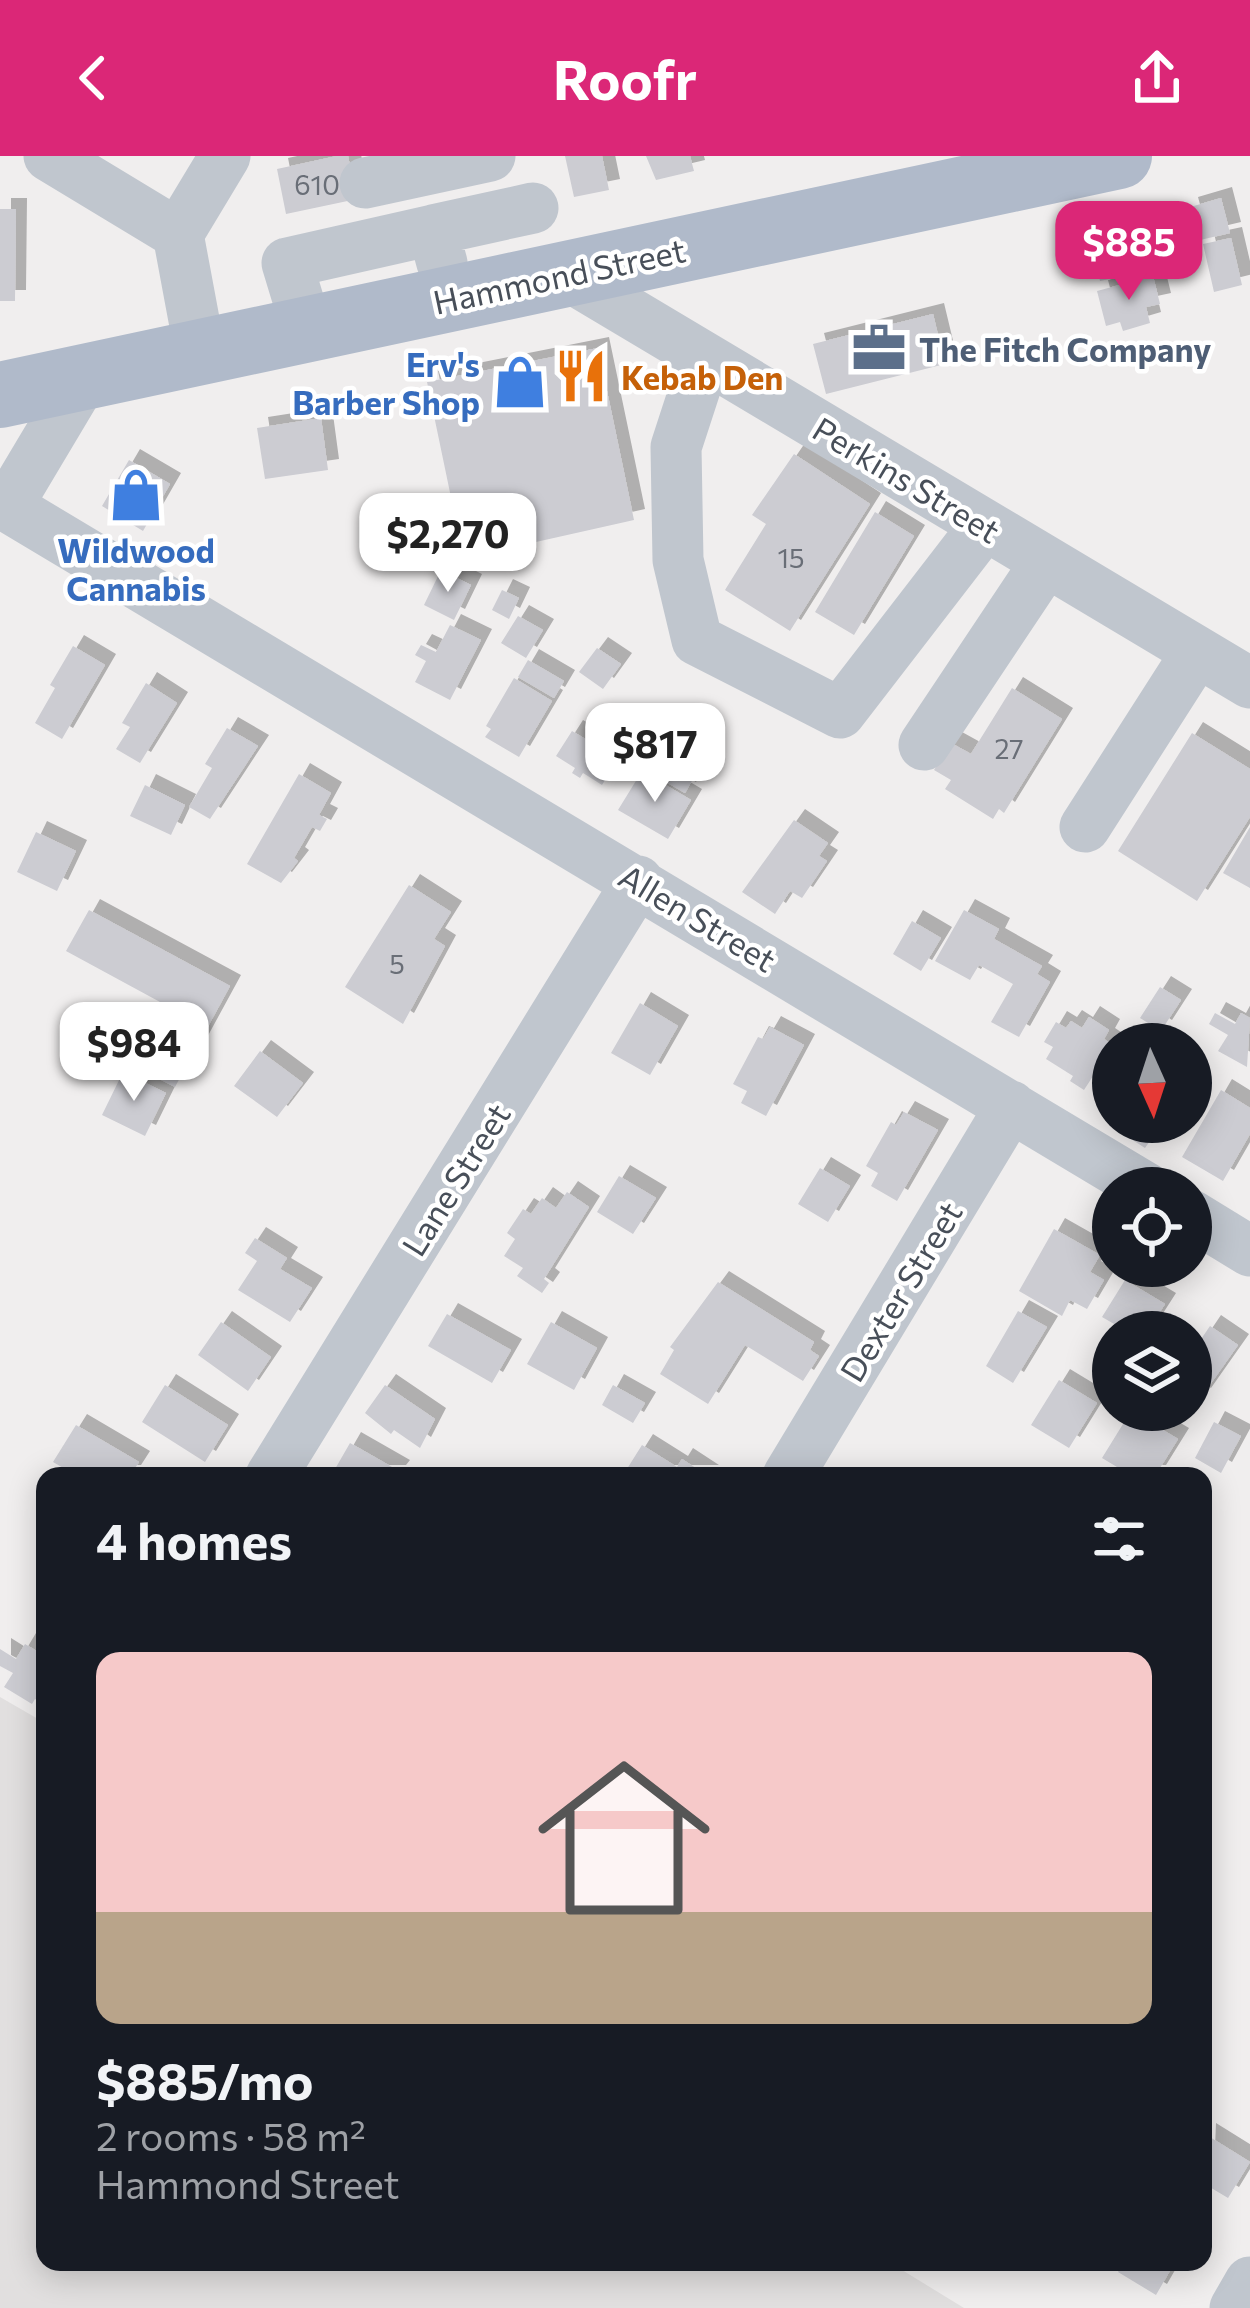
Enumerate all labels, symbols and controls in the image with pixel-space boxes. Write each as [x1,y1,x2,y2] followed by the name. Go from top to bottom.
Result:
[60,45,126,111] icon: back
[553,45,697,111] text: Roofr
[1124,45,1190,111] icon: share
[294,168,340,201] house number: 610
[1058,201,1200,303] pin: $885
[1082,216,1176,264] text: $885
[429,228,689,322] street label: Hammond Street
[850,319,908,377] office icon: The Fitch Company
[919,328,1211,369] place label: The Fitch Company
[292,343,480,422] place label: Erv's Barber Shop
[552,347,610,405] restaurant icon: Kebab Den
[491,353,549,411] shop icon: Erv's Barber Shop
[621,356,783,397] place label: Kebab Den
[806,407,1008,551] street label: Perkins Street
[107,466,165,524] shop icon: Wildwood Cannabis
[350,493,546,595] pin: $2,270
[386,508,510,556] text: $2,270
[57,529,215,608] place label: Wildwood Cannabis
[777,541,805,574] house number: 15
[584,703,726,805] pin: $817
[612,718,698,766] text: $817
[994,732,1024,765] house number: 27
[612,854,784,980] street label: Allen Street
[389,947,405,980] house number: 5
[63,1002,205,1104] pin: $984
[87,1017,181,1065] text: $984
[1092,1023,1212,1143] north arrow
[1092,1023,1212,1431] map controls
[392,1095,518,1263] street label: Lane Street
[1092,1167,1212,1287] button: locate
[830,1194,970,1388] street label: Dexter Street
[1092,1311,1212,1431] button: layers
[1086,1506,1152,1572] icon: filters
[96,1508,292,1571] text: 4 homes
[516,1730,732,1946] icon: home
[96,2048,314,2111] text: $885/mo
[96,2111,366,2159] text: 2 rooms · 58 m²
[96,2159,400,2207] text: Hammond Street

